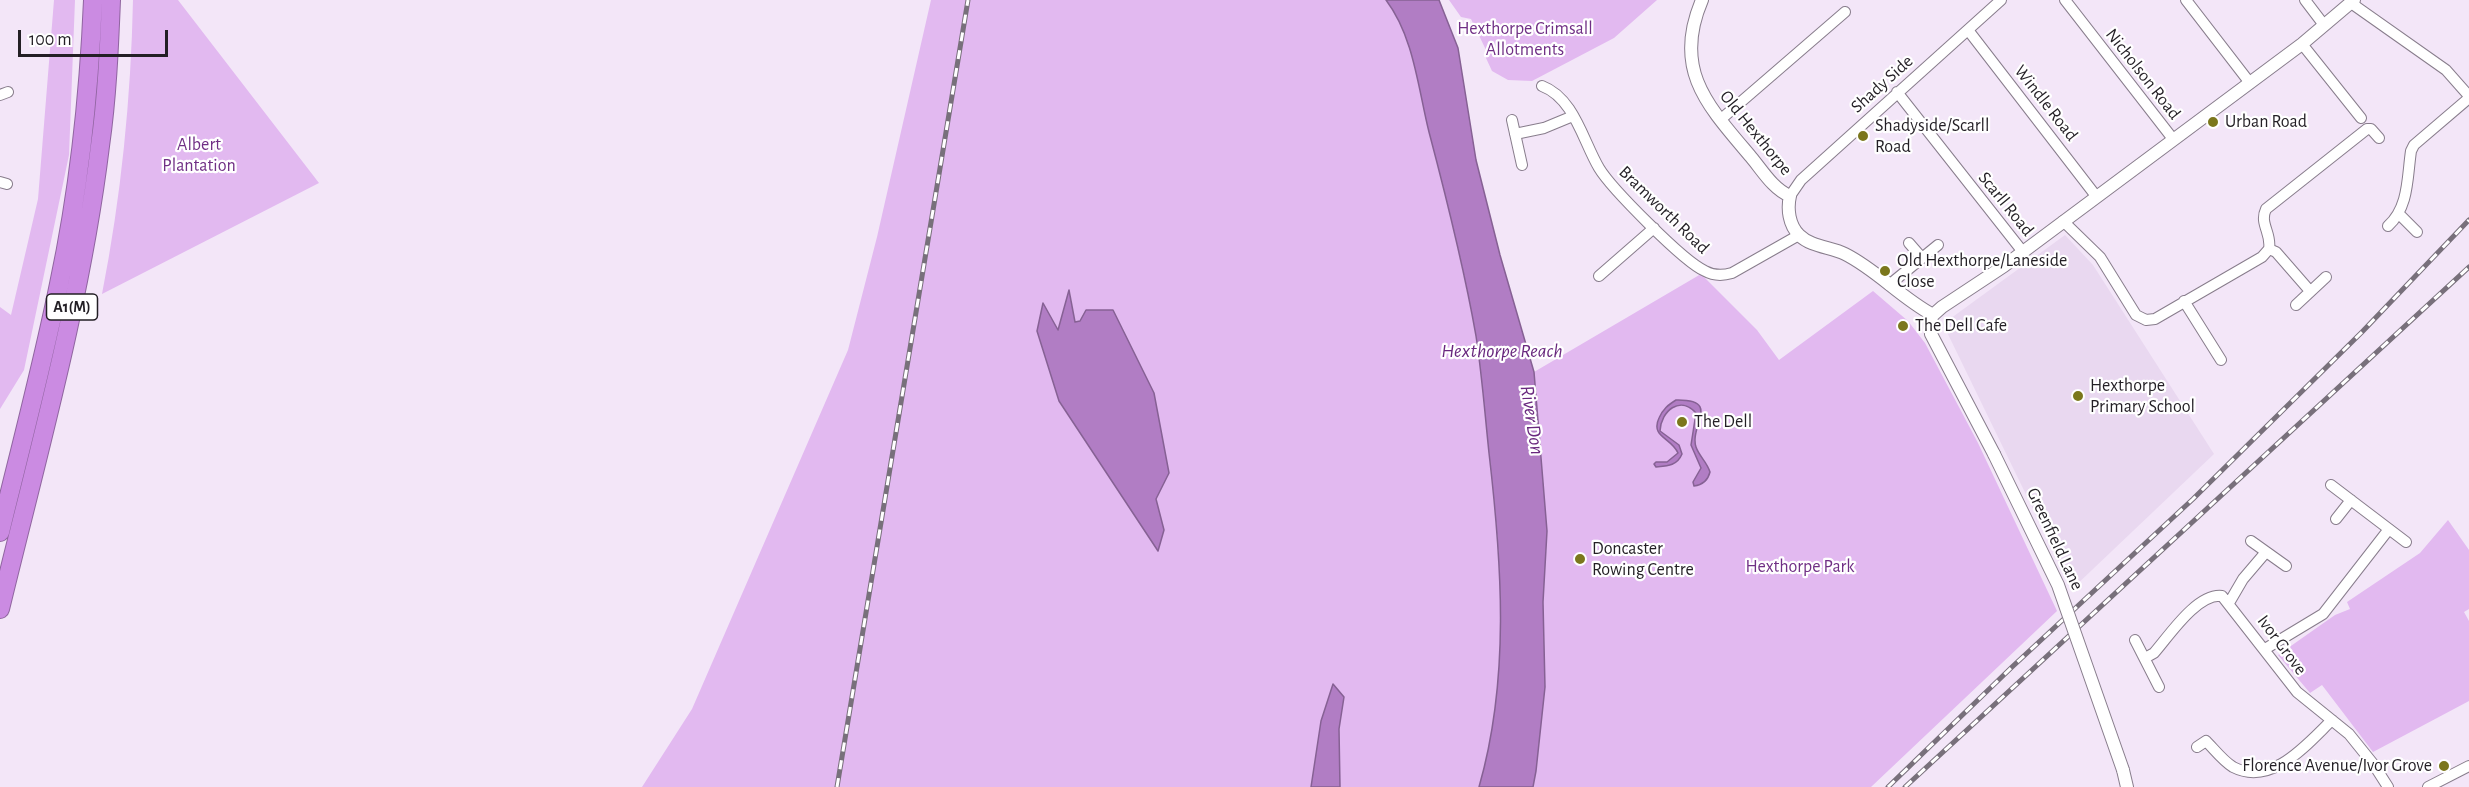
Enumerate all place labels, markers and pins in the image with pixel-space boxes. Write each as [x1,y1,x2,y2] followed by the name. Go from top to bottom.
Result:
[2225,111,2307,133] place label: Urban Road
[1875,115,1990,158] place label: Shadyside/Scarll Road
[2206,115,2220,129] marker: Urban Road
[1856,129,1870,143] marker: Shadyside/Scarll Road
[1897,250,2067,292] place label: Old Hexthorpe/Laneside Close
[1878,264,1892,278] marker: Old Hexthorpe/Laneside Close
[1915,315,2007,337] place label: The Dell Cafe
[1896,319,1910,333] marker: The Dell Cafe
[2090,375,2195,418] place label: Hexthorpe Primary School
[2071,389,2085,403] marker: Hexthorpe Primary School
[1694,411,1752,433] place label: The Dell
[1675,415,1689,429] marker: The Dell
[1592,538,1694,580] place label: Doncaster Rowing Centre
[1573,552,1587,566] marker: Doncaster Rowing Centre
[2242,755,2432,777] place label: Florence Avenue/Ivor Grove
[2437,759,2451,773] marker: Florence Avenue/Ivor Grove

